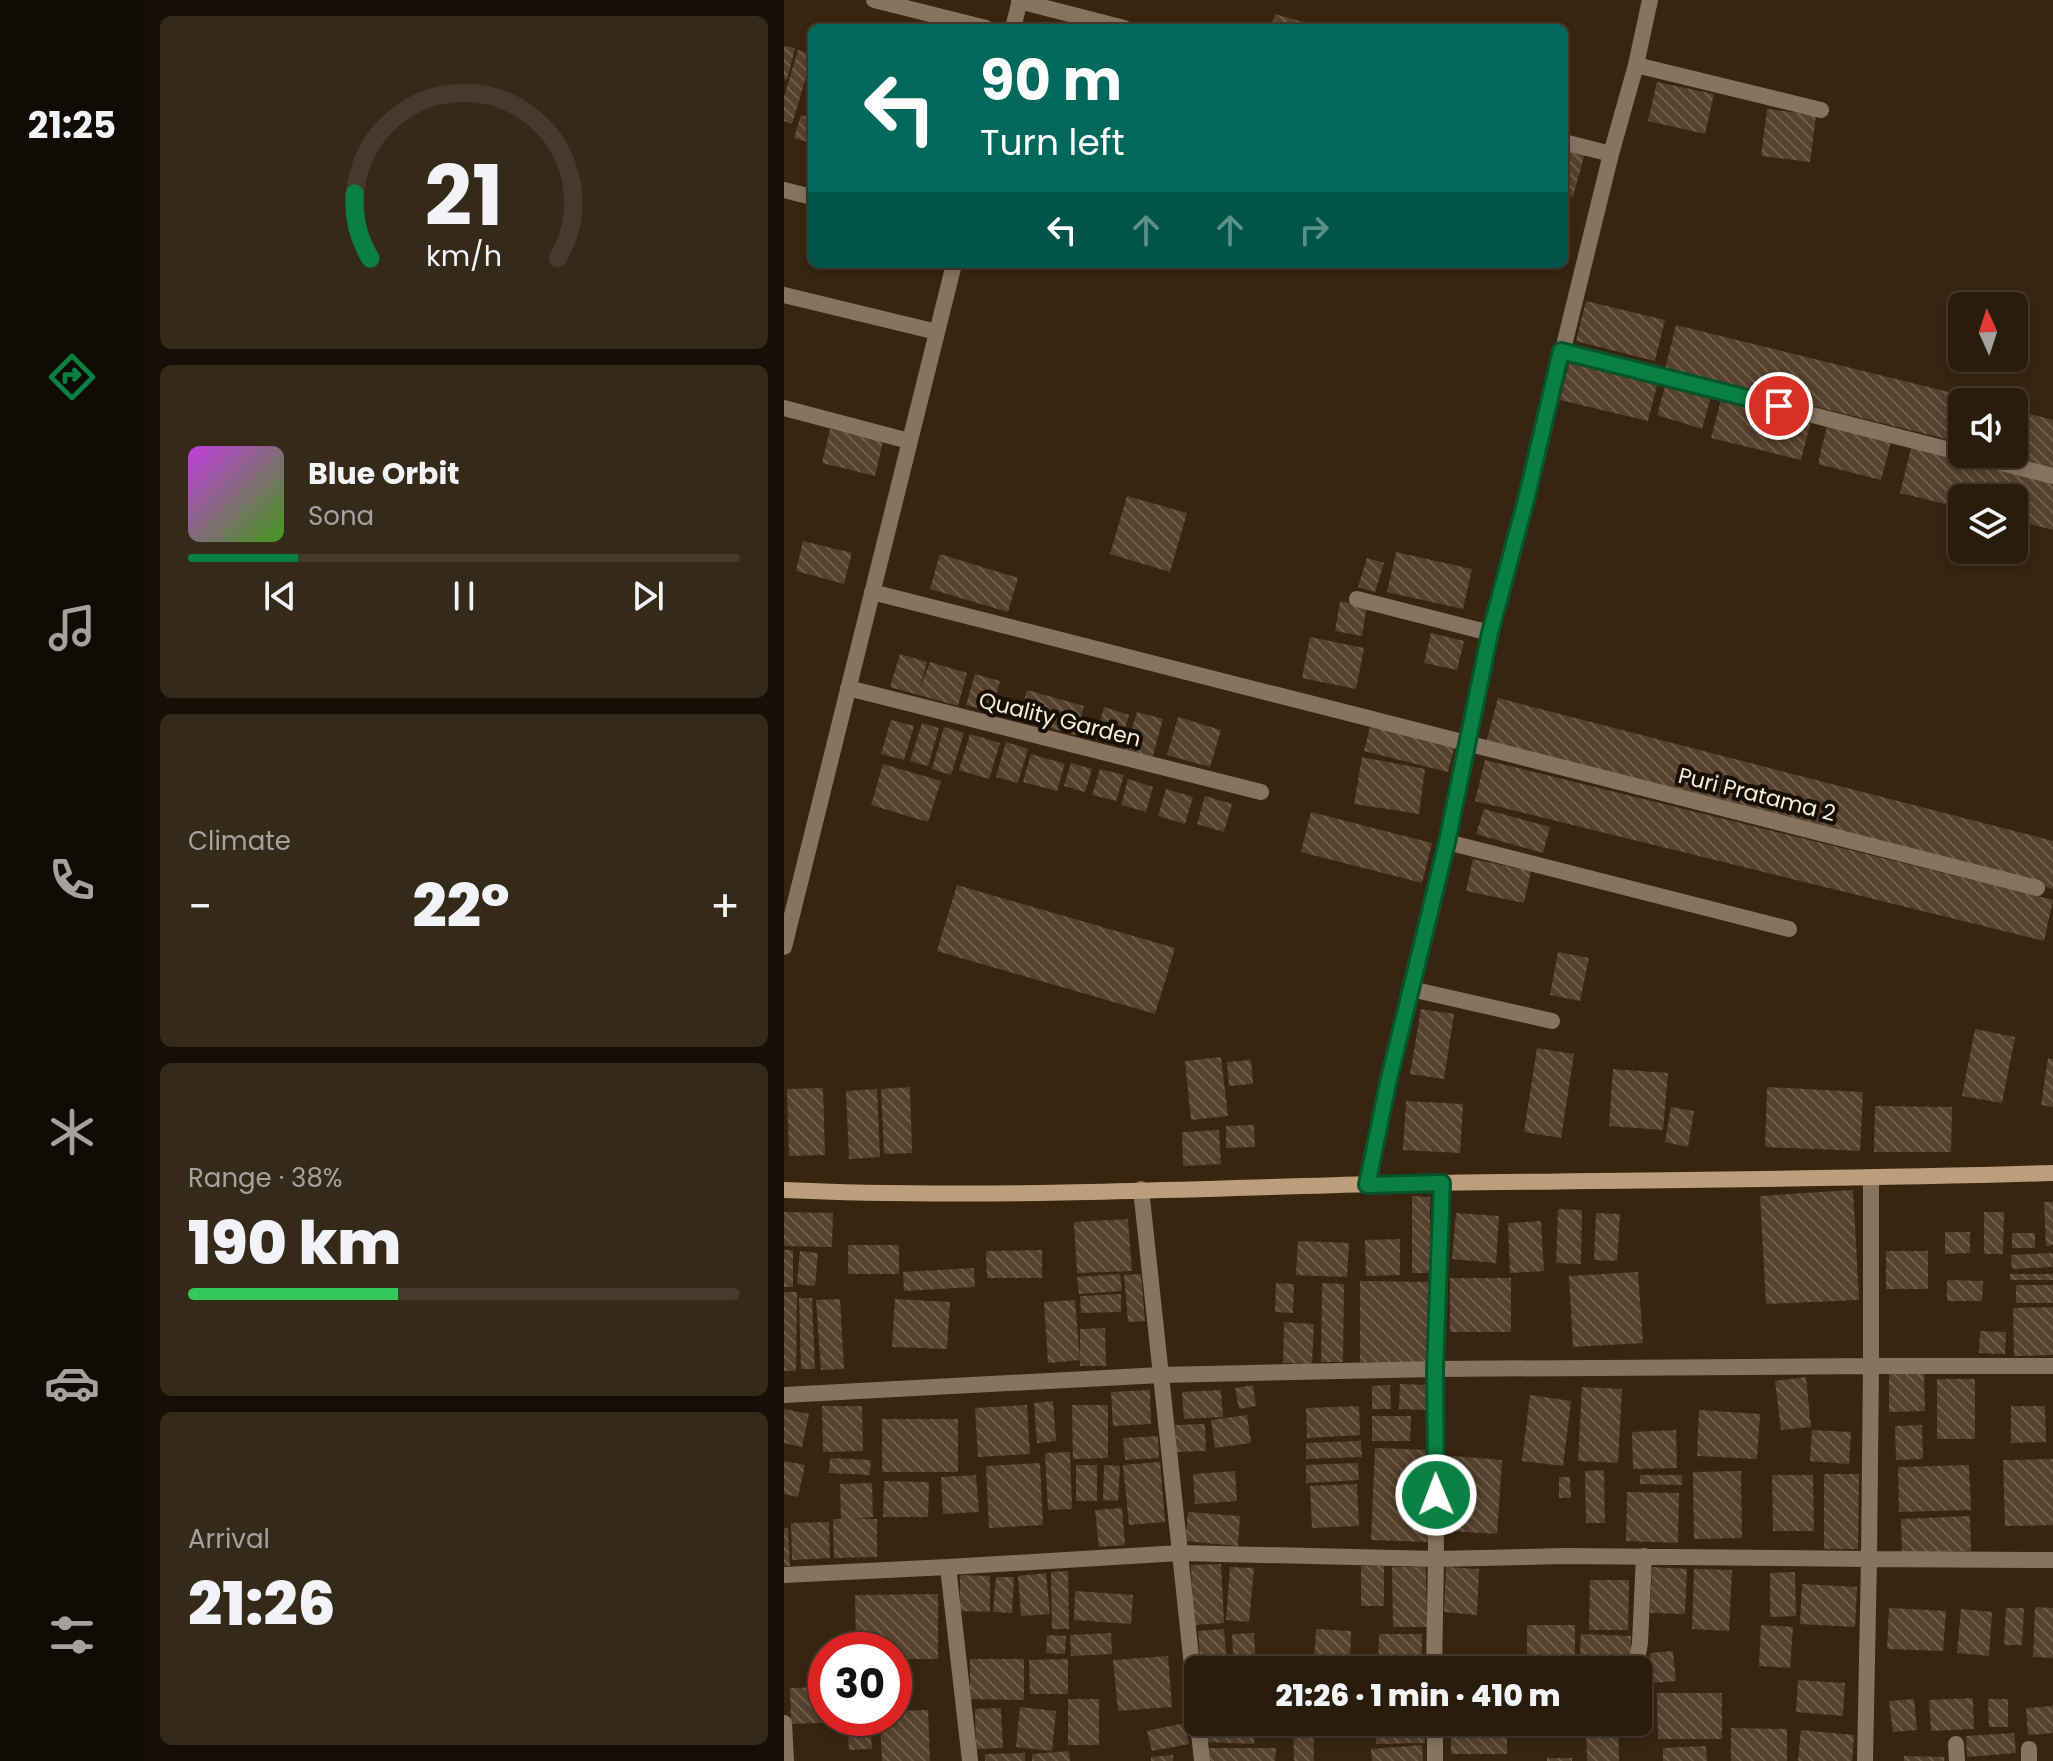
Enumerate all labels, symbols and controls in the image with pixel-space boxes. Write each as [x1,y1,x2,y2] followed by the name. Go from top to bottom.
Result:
[980,41,1122,120] text: 90 m
[848,56,952,160] icon: left
[28,100,116,151] text: 21:25
[980,117,1125,168] text: Turn left
[425,137,503,253] text: 21
[1040,208,1084,252] icon: left
[1124,208,1168,252] icon: ahead
[1208,208,1252,252] icon: ahead
[1292,208,1336,252] icon: right
[426,236,502,276] text: km/h
[1948,292,2028,372] north arrow
[1948,292,2028,564] map controls
[44,349,100,405] icon: directions
[1745,372,1813,440] pin
[1757,384,1801,428] icon: arrive
[1948,388,2028,468] button: sound
[308,452,460,495] text: Blue Orbit
[1948,484,2028,564] button: layers
[308,498,374,534] text: Sona
[258,574,302,618] icon: previous
[442,574,486,618] icon: pause
[626,574,670,618] icon: next
[44,600,100,656] icon: music
[976,684,1144,755] street label: Quality Garden
[1675,760,1839,829] street label: Puri Pratama 2
[188,823,291,859] text: Climate
[44,852,100,908] icon: phone
[413,864,510,948] text: 22°
[188,876,212,937] text: −
[710,876,740,937] text: +
[44,1104,100,1160] icon: climate
[188,1160,343,1196] text: Range · 38%
[188,1201,401,1285] text: 190 km
[44,1355,100,1411] icon: car
[1394,1453,1478,1537] position arrow
[188,1521,270,1557] text: Arrival
[188,1562,336,1646] text: 21:26
[44,1607,100,1663] icon: filters
[808,1632,912,1736] speed limit sign: 30
[1275,1674,1561,1717] text: 21:26 · 1 min · 410 m

